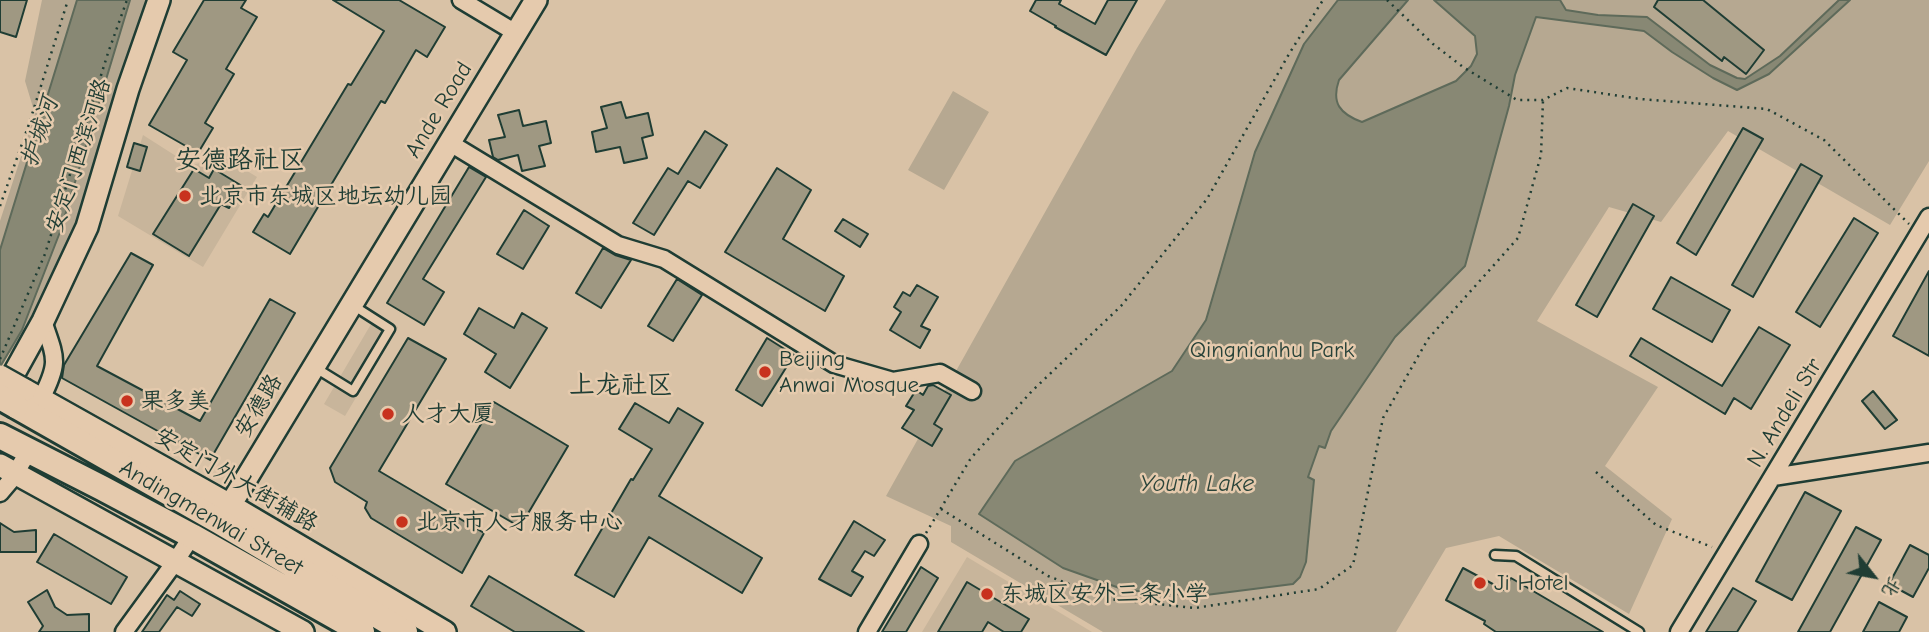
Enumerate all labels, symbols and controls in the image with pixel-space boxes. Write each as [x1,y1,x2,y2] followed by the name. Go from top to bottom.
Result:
[400,57,478,163] street label: Ande Road
[41,75,117,237] street label: 安定门西滨河路
[15,93,65,171] water label: 护城河
[175,145,305,177] district label: 安德路社区
[199,182,452,210] place label: 北京市东城区地坛幼儿园
[177,188,193,204] marker: 北京市东城区地坛幼儿园
[1190,336,1354,364] park label: Qingnianhu Park
[779,345,919,399] place label: Beijing Anwai Mosque
[1742,353,1828,473] street label: N. Andeli Str
[757,364,773,380] marker: Beijing Anwai Mosque
[229,369,289,443] street label: 安德路
[569,370,673,402] district label: 上龙社区
[141,387,210,415] place label: 果多美
[119,393,135,409] marker: 果多美
[402,400,494,428] place label: 人才大厦
[380,406,396,422] marker: 人才大厦
[149,422,323,538] street label: 安定门外大街辅路
[114,454,308,582] street label: Andingmenwai Street
[1140,470,1254,498] water label: Youth Lake
[416,508,623,536] place label: 北京市人才服务中心
[394,514,410,530] marker: 北京市人才服务中心
[1838,541,1908,611] north arrow
[1494,569,1568,597] place label: Ji Hotel
[1877,573,1905,601] text: 北
[1472,575,1488,591] marker: Ji Hotel
[1001,580,1208,608] place label: 东城区安外三条小学
[979,586,995,602] marker: 东城区安外三条小学

